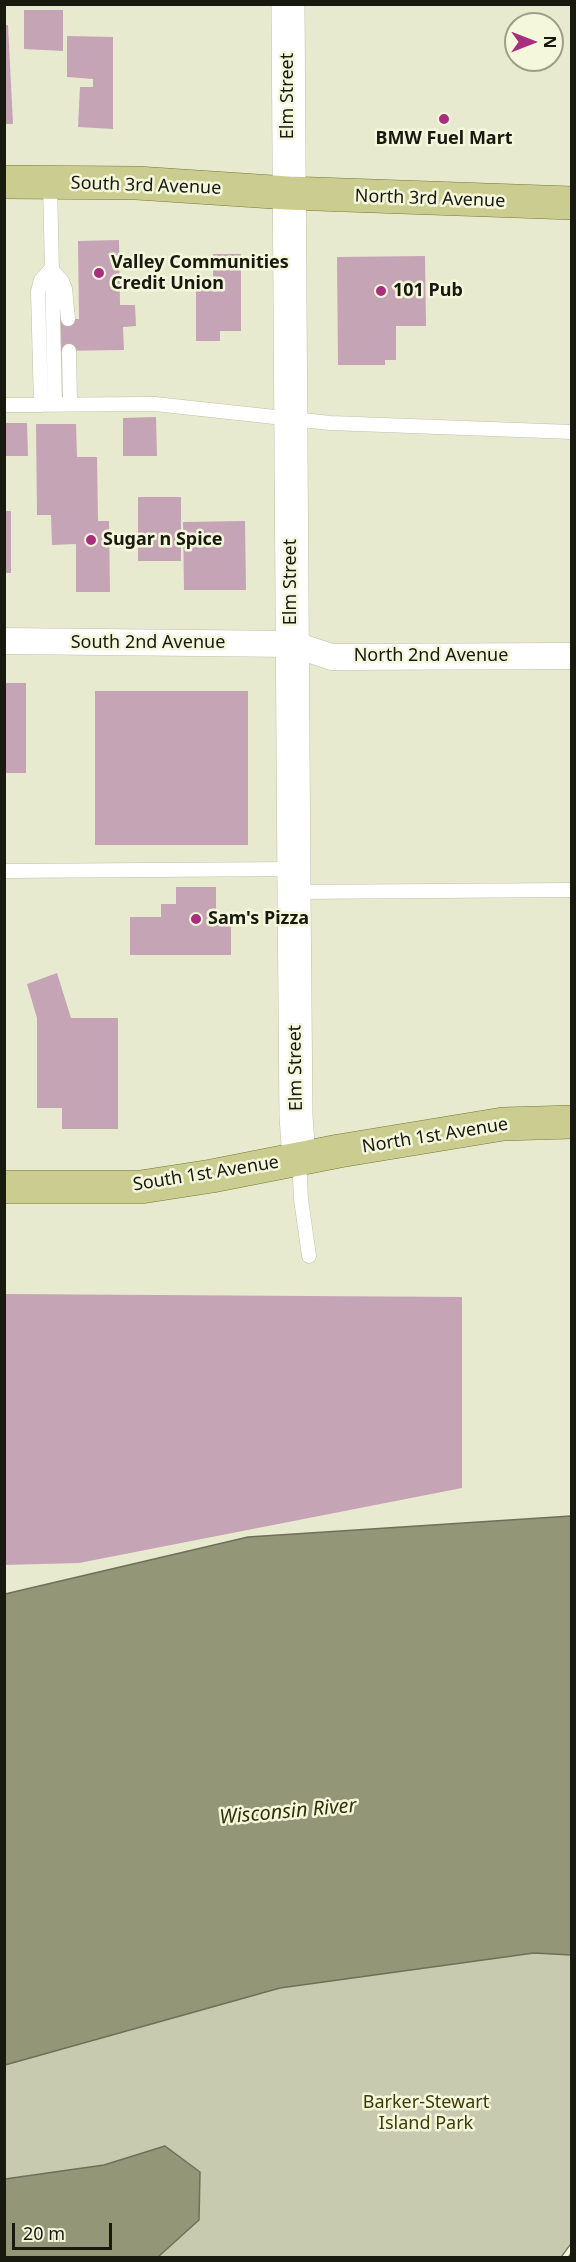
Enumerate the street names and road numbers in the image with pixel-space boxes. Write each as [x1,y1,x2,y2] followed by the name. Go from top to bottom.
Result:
[277,53,299,139] street label: Elm Street
[70,173,222,199] street label: South 3rd Avenue
[354,186,506,212] street label: North 3rd Avenue
[280,539,302,625] street label: Elm Street
[71,632,225,654] street label: South 2nd Avenue
[354,645,508,667] street label: North 2nd Avenue
[284,1025,308,1111] street label: Elm Street
[360,1114,510,1158] street label: North 1st Avenue
[131,1152,281,1196] street label: South 1st Avenue

